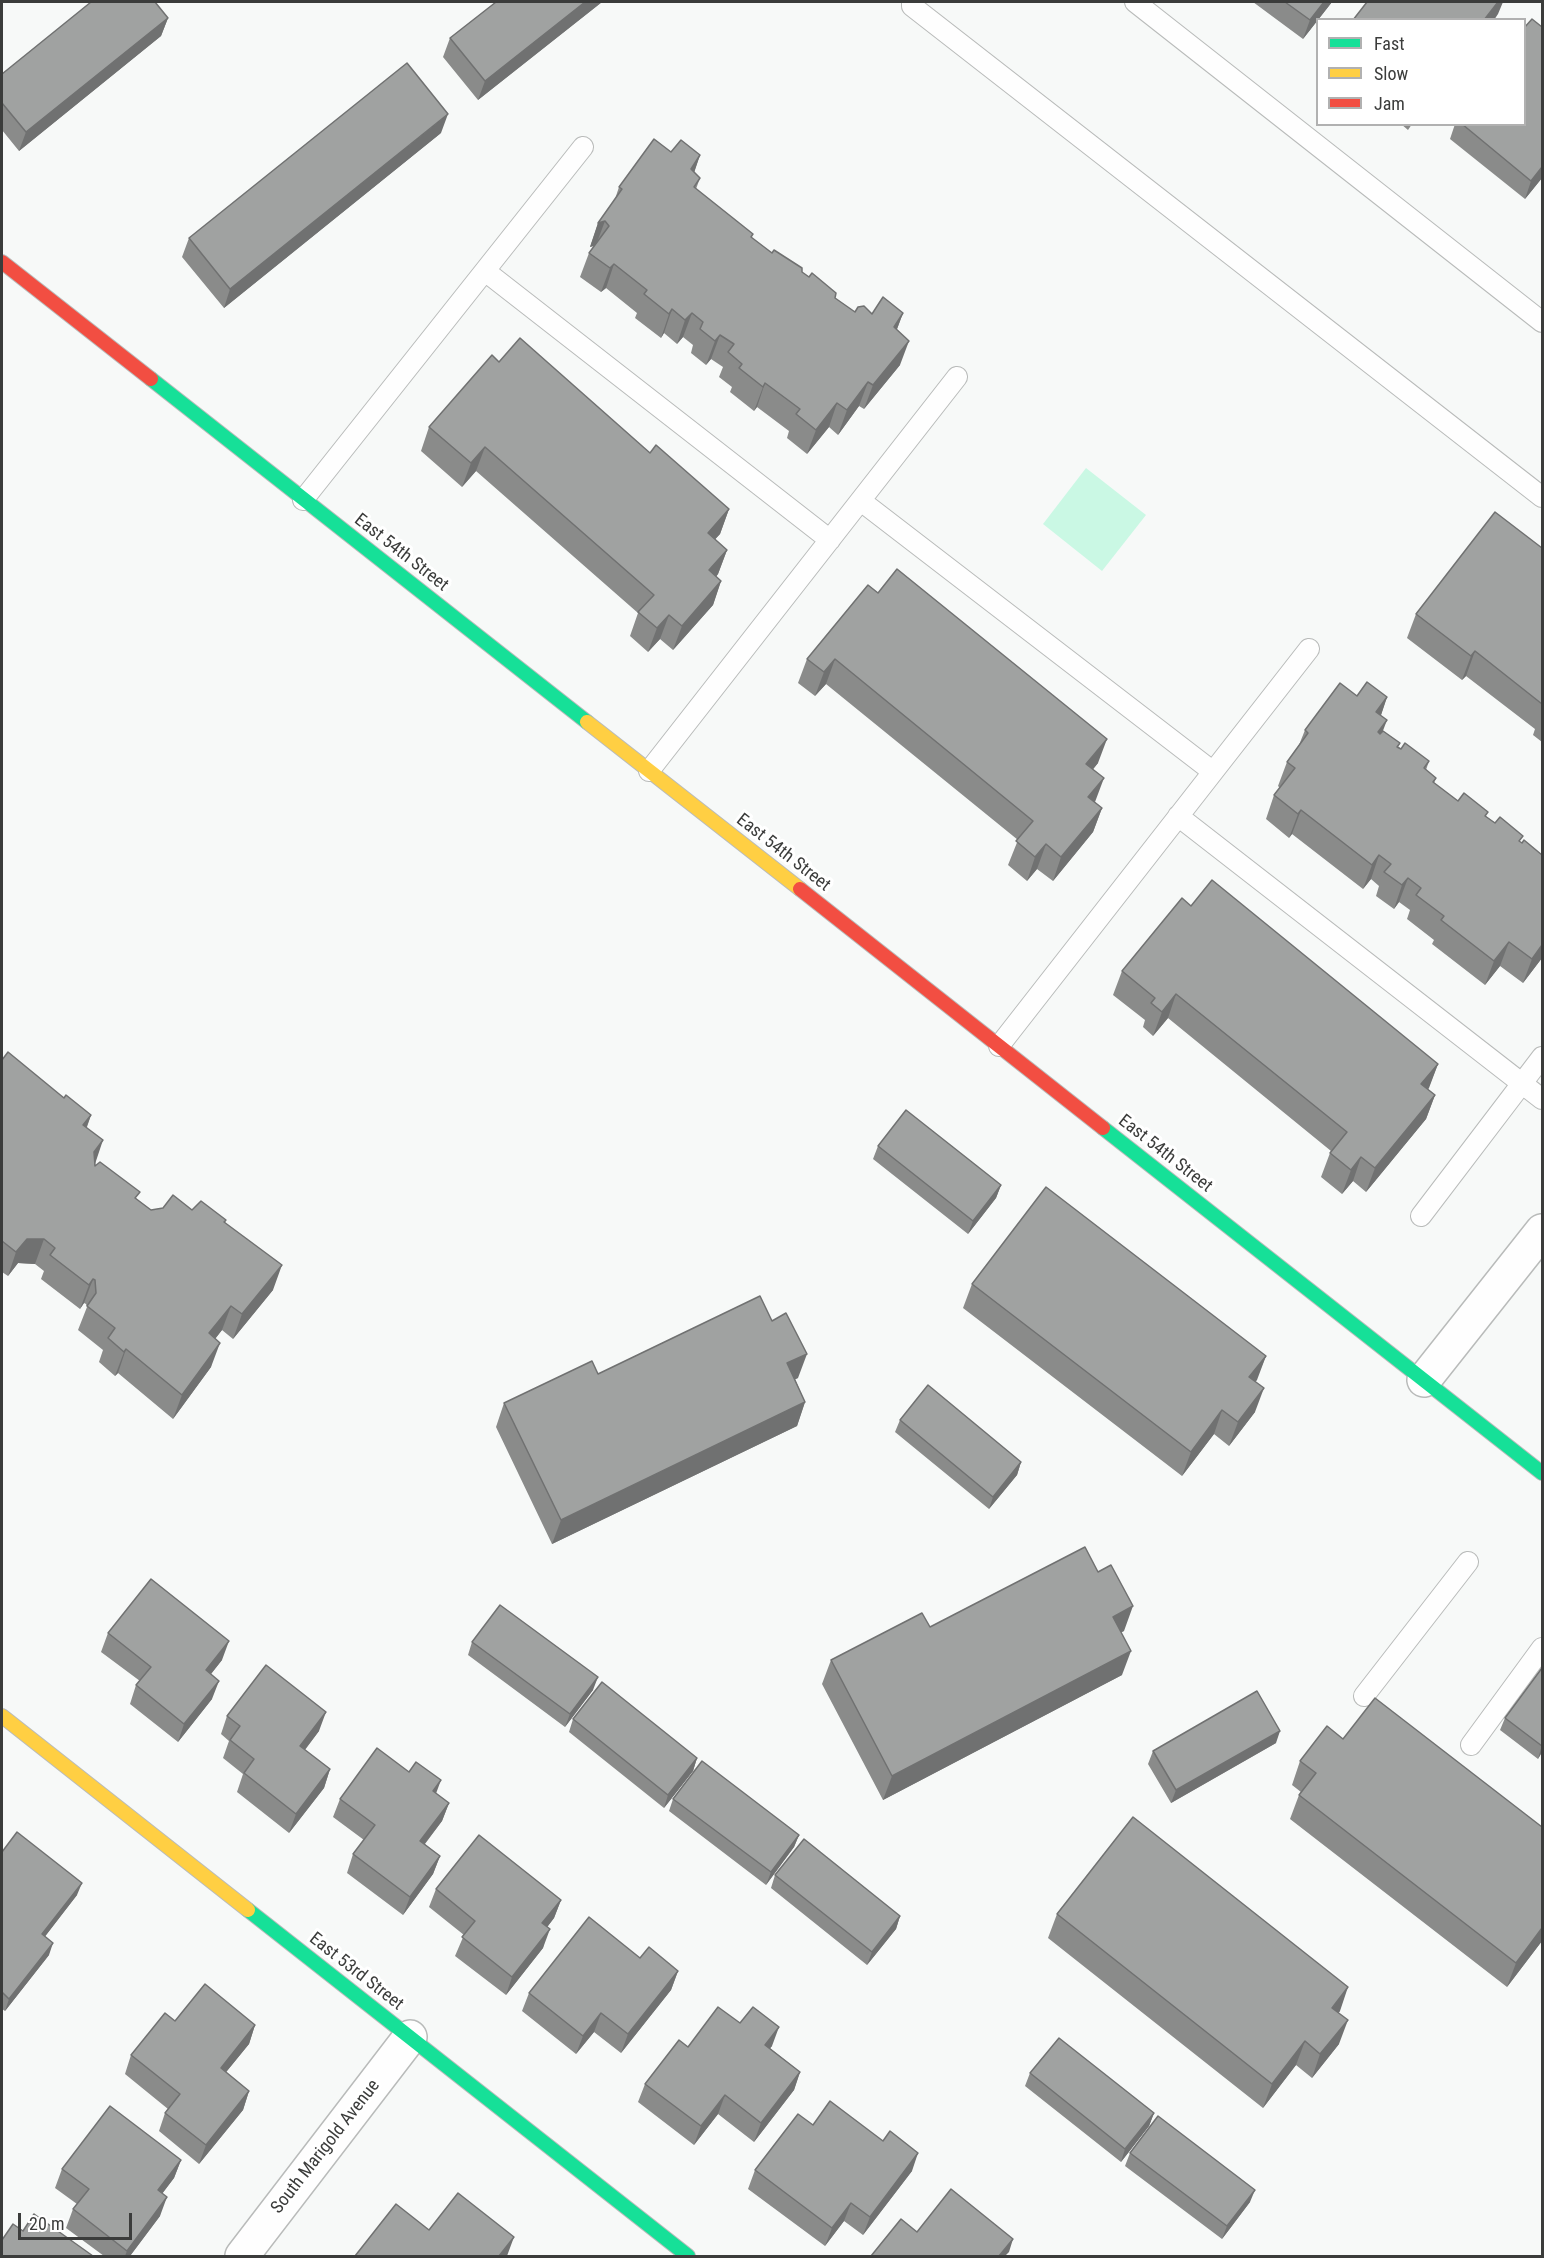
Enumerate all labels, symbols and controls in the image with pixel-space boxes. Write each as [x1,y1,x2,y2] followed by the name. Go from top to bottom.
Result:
[1316,18,1526,126] legend
[1374,33,1405,54] text: Fast
[1374,63,1408,84] text: Slow
[1374,93,1405,114] text: Jam
[350,510,452,596] street label: East 54th Street
[732,810,834,896] street label: East 54th Street
[1114,1111,1216,1197] street label: East 54th Street
[305,1929,407,2015] street label: East 53rd Street
[267,2076,385,2218] street label: South Marigold Avenue
[21,2201,135,2239] scale bar
[29,2213,64,2234] text: 20 m

